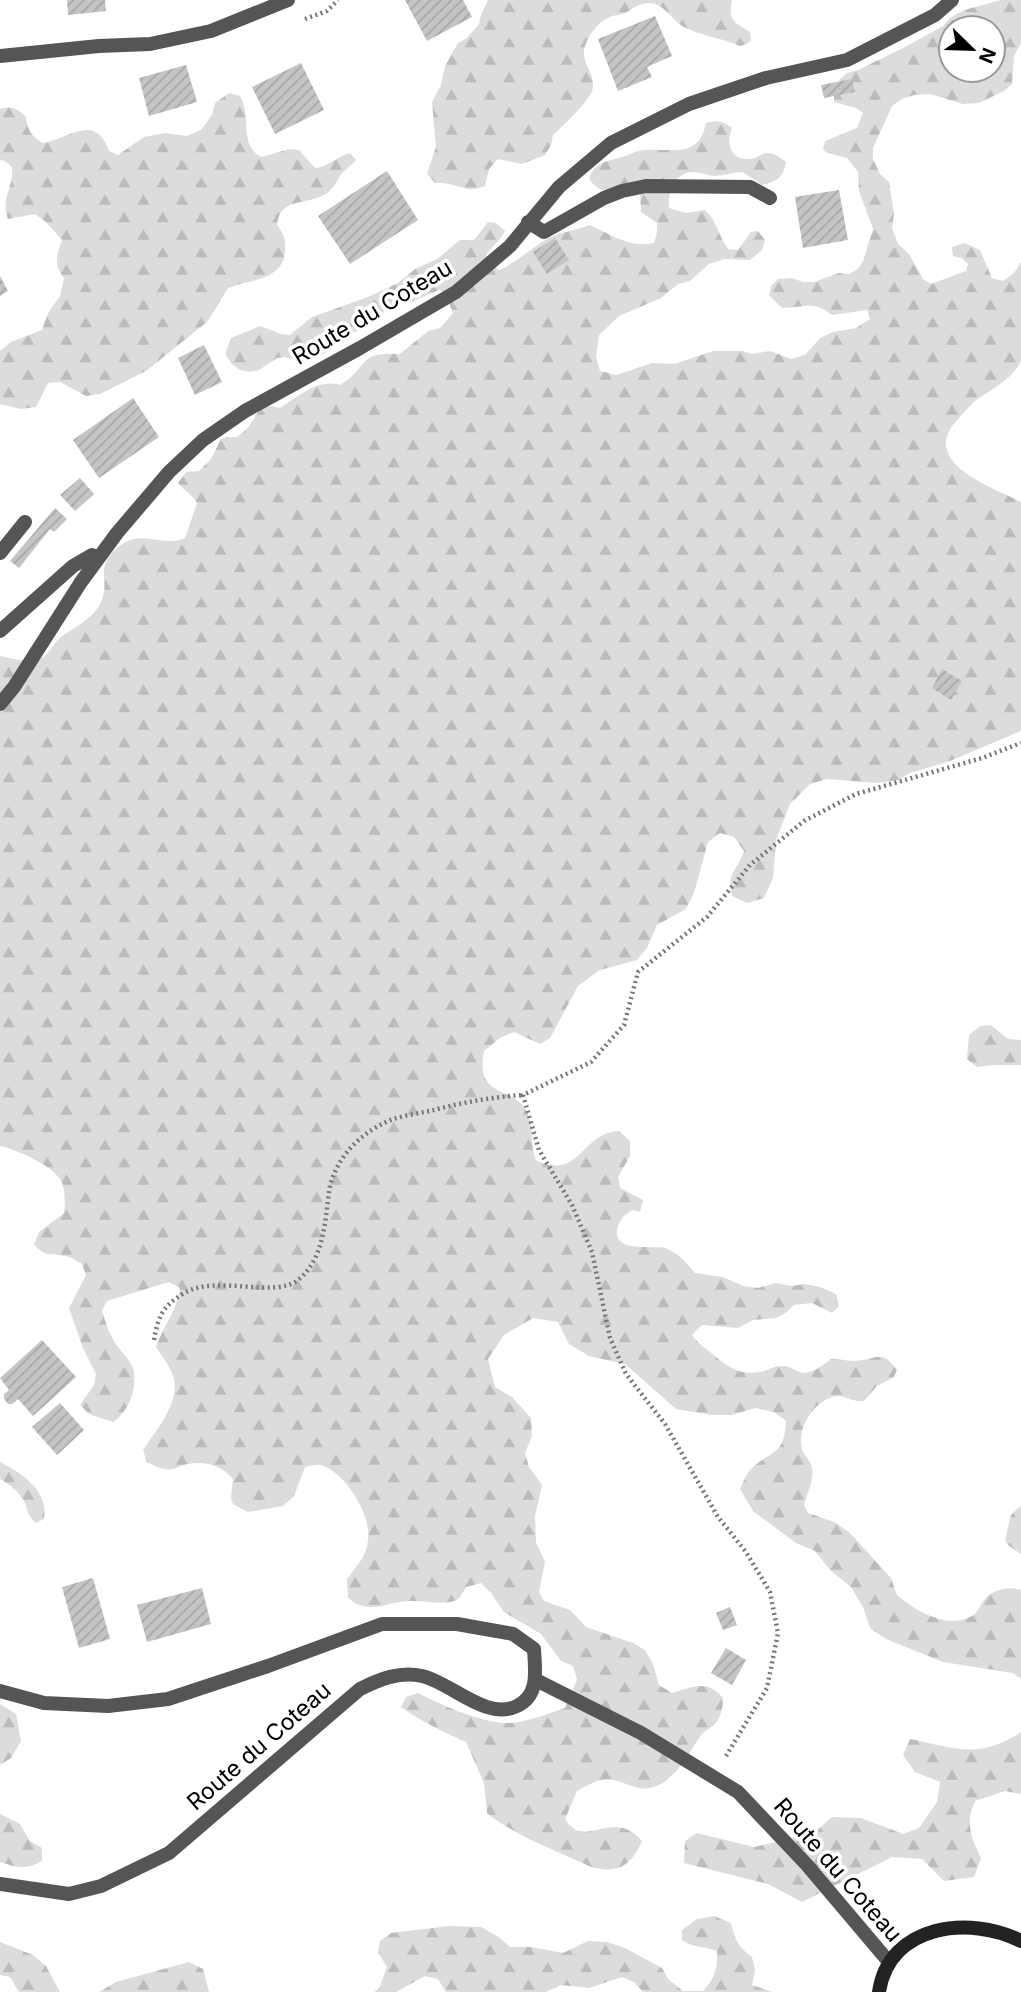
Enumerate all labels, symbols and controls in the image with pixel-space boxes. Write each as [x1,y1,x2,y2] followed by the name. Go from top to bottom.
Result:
[937,14,1007,84] north arrow
[974,44,1001,67] text: N
[287,253,457,371] street label: Route du Coteau
[181,1676,337,1816] street label: Route du Coteau
[768,1792,908,1948] street label: Route du Coteau

